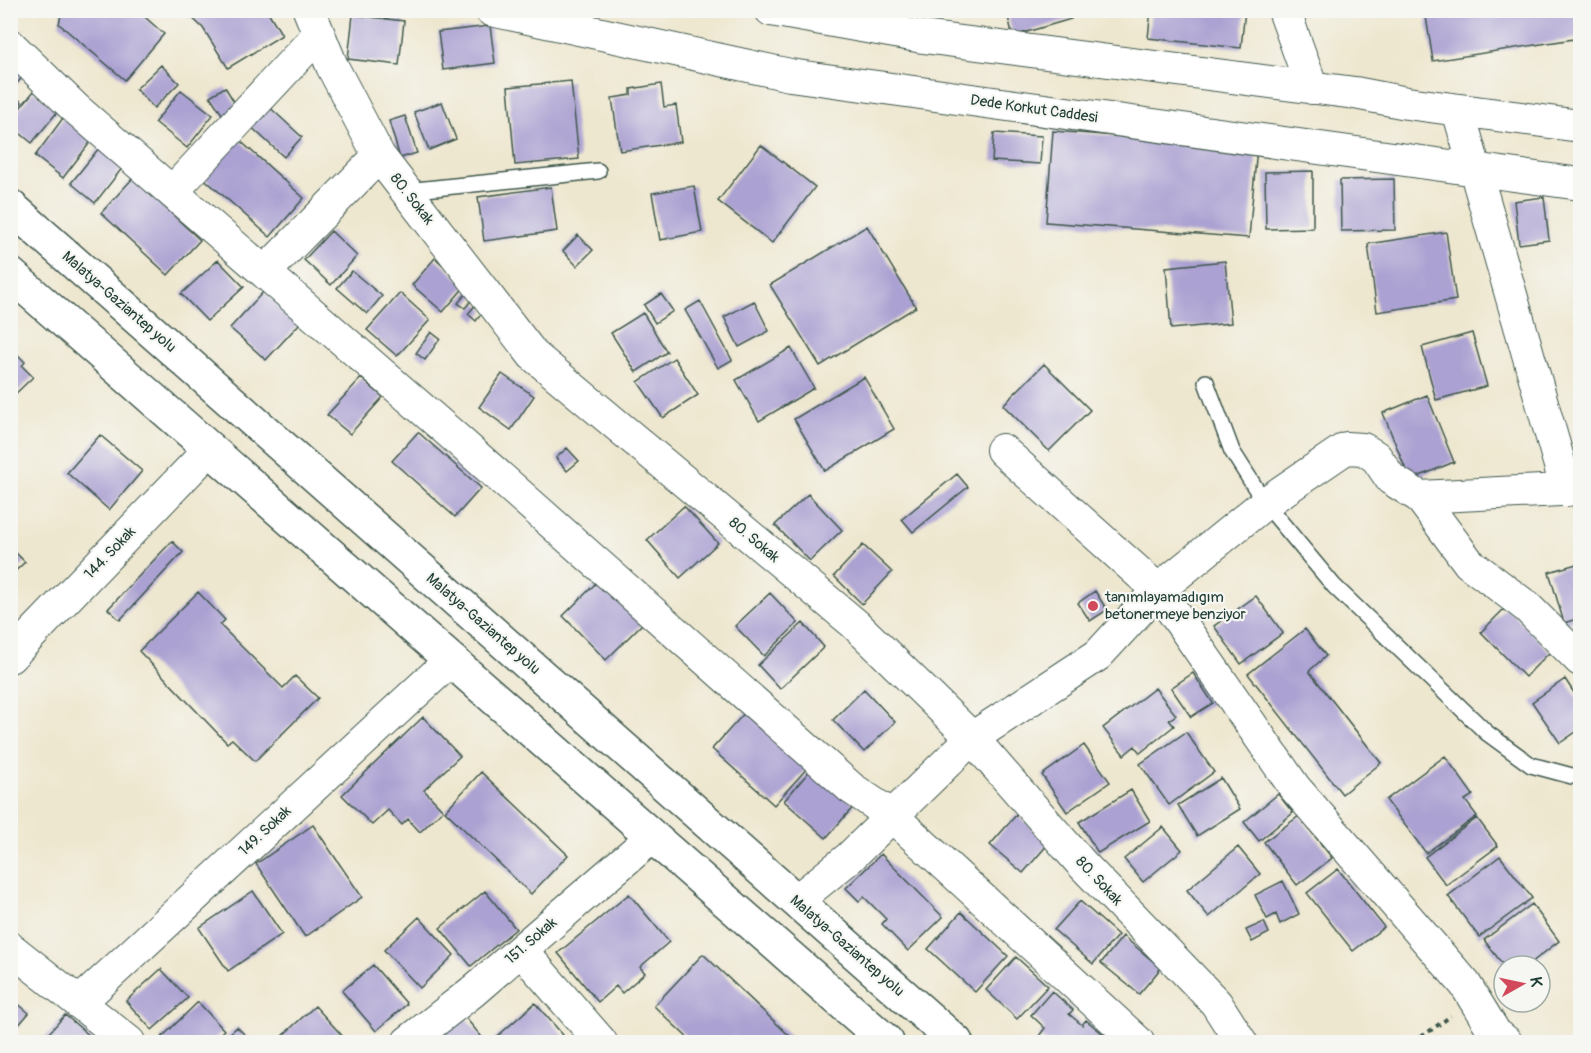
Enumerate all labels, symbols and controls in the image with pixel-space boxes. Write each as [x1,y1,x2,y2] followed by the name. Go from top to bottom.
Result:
[969,91,1099,127] street label: Dede Korkut Caddesi
[386,169,439,229] street label: 80. Sokak
[58,247,180,357] street label: Malatya-Gaziantep yolu
[725,513,784,567] street label: 80. Sokak
[80,522,140,583] street label: 144. Sokak
[422,569,544,679] street label: Malatya-Gaziantep yolu
[1104,588,1246,624] place label: tanımlayamadıgım betonermeye benziyor
[1086,599,1100,613] marker: tanımlayamadıgım betonermeye benziyor
[235,801,296,860] street label: 149. Sokak
[1071,852,1127,910] street label: 80. Sokak
[786,891,908,1001] street label: Malatya-Gaziantep yolu
[501,913,561,969] street label: 151. Sokak
[1492,954,1552,1014] north arrow
[1525,975,1547,988] text: K

